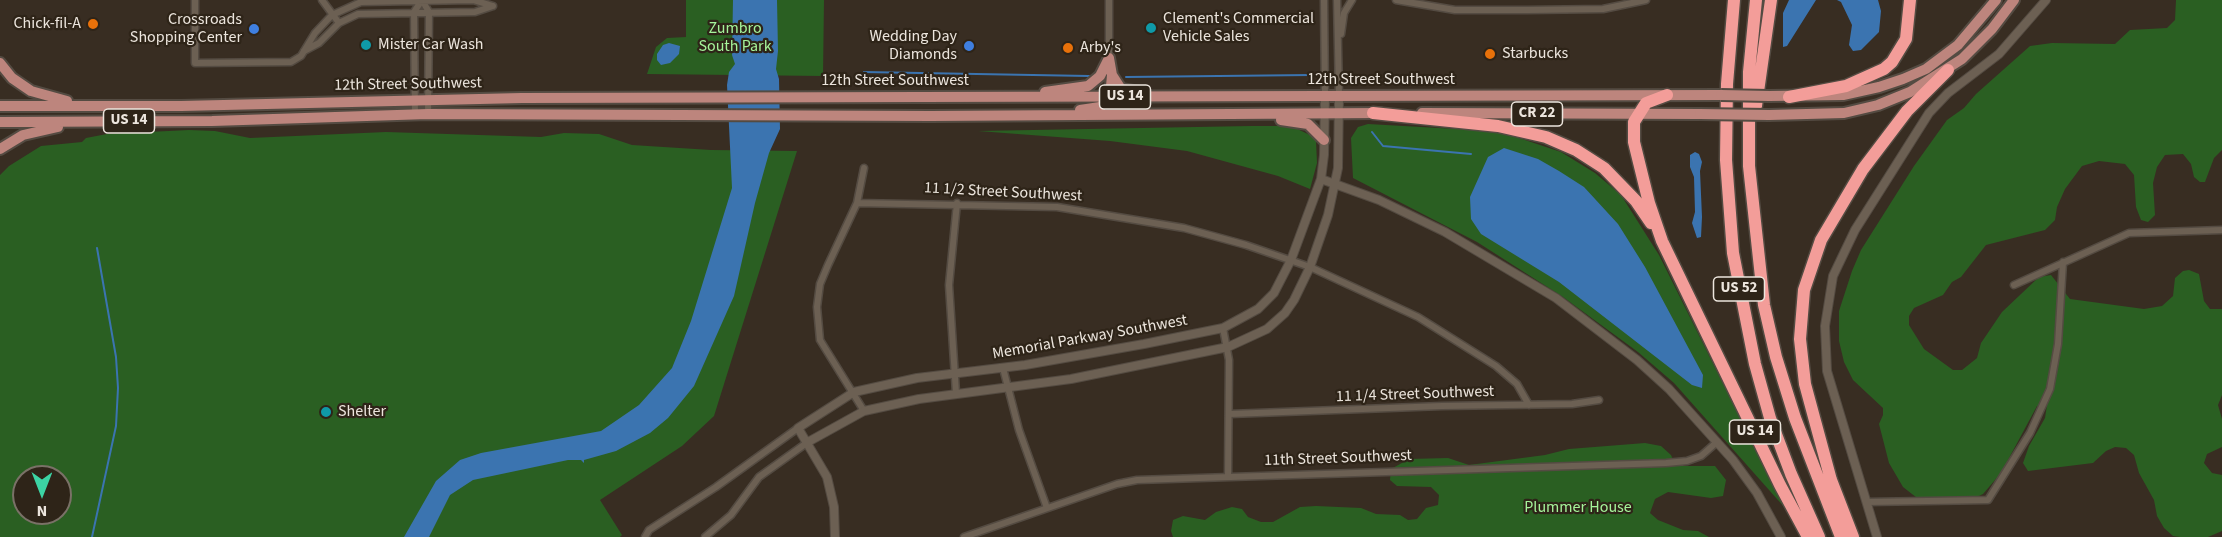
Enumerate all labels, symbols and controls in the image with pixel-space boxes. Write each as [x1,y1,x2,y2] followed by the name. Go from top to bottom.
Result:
[1163,9,1314,47] place label: Clement's Commercial Vehicle Sales
[130,10,242,48] place label: Crossroads Shopping Center
[13,14,81,34] place label: Chick-fil-A
[86,17,100,31] marker: Chick-fil-A
[698,19,772,57] park label: Zumbro South Park
[1144,21,1158,35] marker: Clement's Commercial Vehicle Sales
[247,22,261,36] marker: Crossroads Shopping Center
[869,27,957,65] place label: Wedding Day Diamonds
[378,35,484,55] place label: Mister Car Wash
[359,38,373,52] marker: Mister Car Wash
[1080,38,1121,58] place label: Arby's
[962,39,976,53] marker: Wedding Day Diamonds
[1061,41,1075,55] marker: Arby's
[1502,44,1568,64] place label: Starbucks
[1483,47,1497,61] marker: Starbucks
[1307,70,1455,90] street label: 12th Street Southwest
[821,71,969,91] street label: 12th Street Southwest
[334,74,482,96] street label: 12th Street Southwest
[1100,85,1150,109] road number: US 14
[1512,102,1562,126] road number: CR 22
[104,109,154,133] road number: US 14
[923,179,1083,207] street label: 11 1/2 Street Southwest
[1714,277,1764,301] road number: US 52
[991,311,1189,365] street label: Memorial Parkway Southwest
[1336,383,1494,407] street label: 11 1/4 Street Southwest
[338,402,386,422] place label: Shelter
[319,405,333,419] marker: Shelter
[1730,420,1780,444] road number: US 14
[1264,447,1412,471] street label: 11th Street Southwest
[12,465,72,525] north arrow
[1524,498,1632,518] park label: Plummer House
[37,500,47,522] text: N

